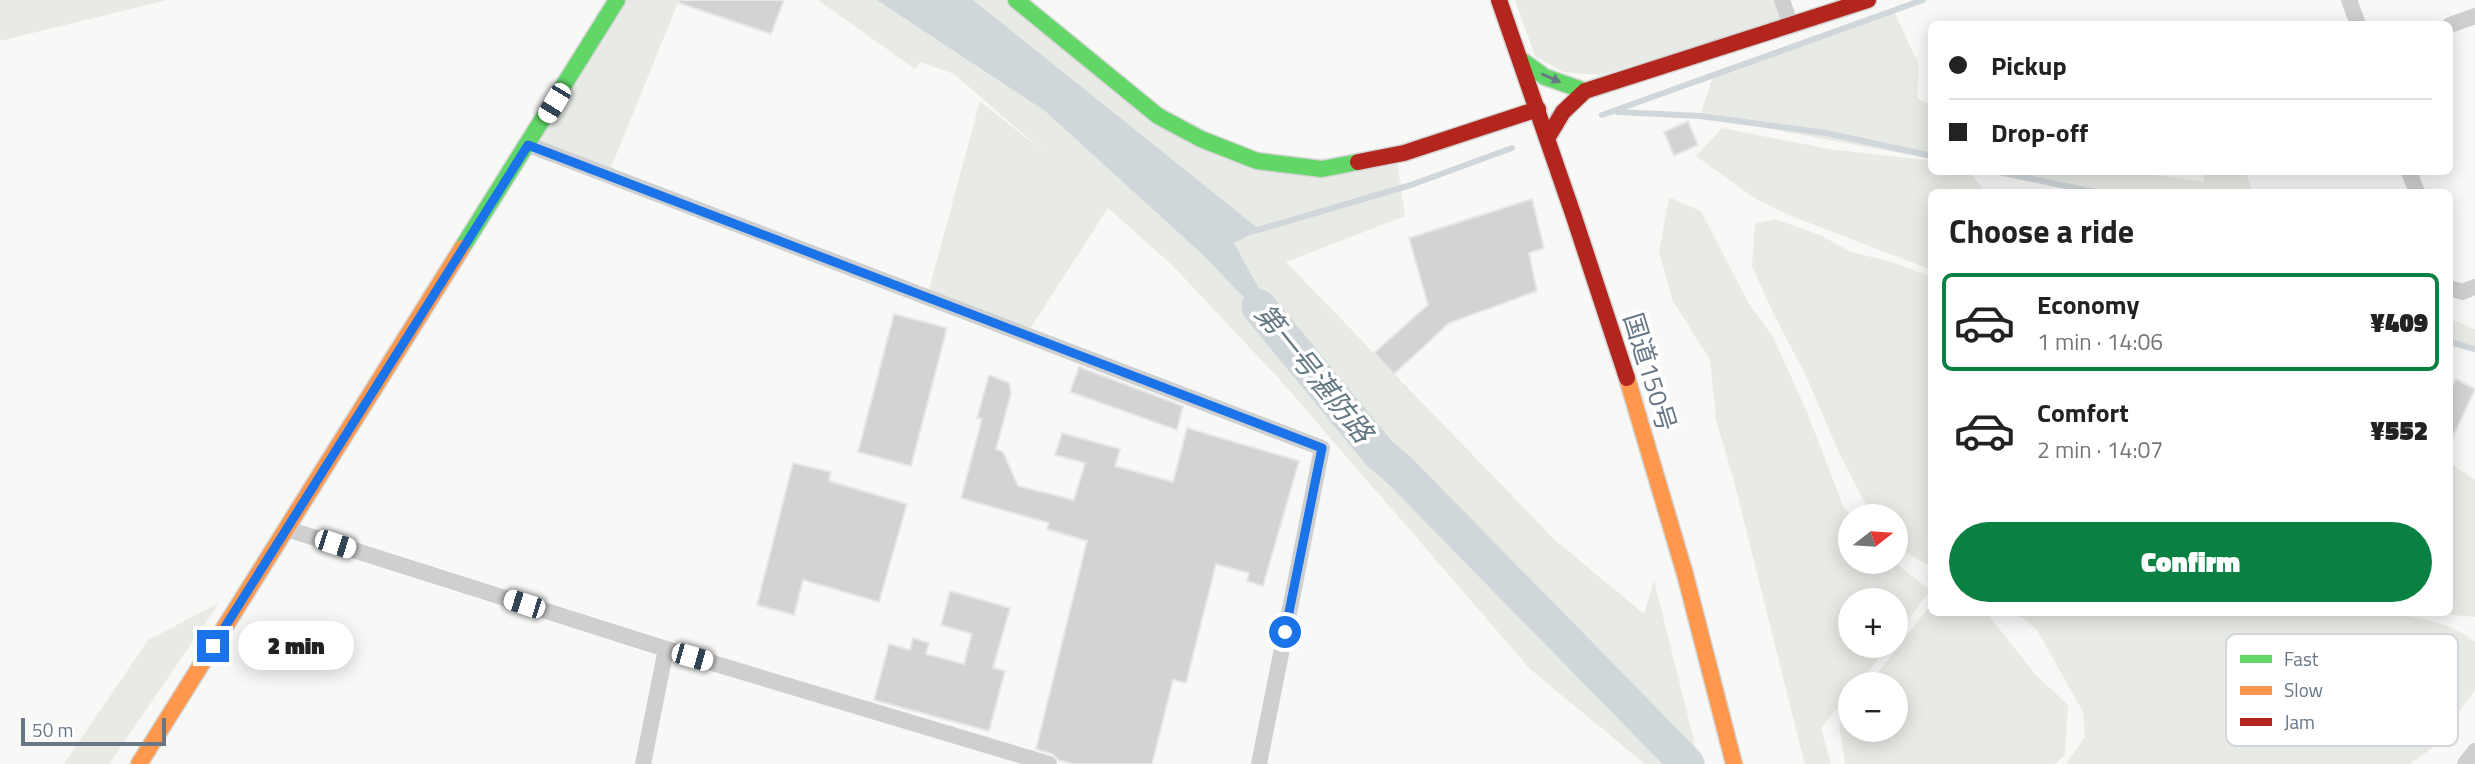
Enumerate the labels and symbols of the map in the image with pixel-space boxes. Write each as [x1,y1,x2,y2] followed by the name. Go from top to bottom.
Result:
[1541,72,1561,84] one-way arrow
[535,80,574,126] car
[1245,294,1385,453] water label: 第一号湛防路
[1614,308,1687,436] street label: 国道150号
[1838,504,1908,574] north arrow
[312,528,359,560] car
[501,588,548,620] car
[1269,616,1301,648] route start
[238,622,353,670] callout: 2 min
[197,630,229,662] route end
[2226,634,2458,746] legend
[669,641,716,673] car
[2284,644,2319,673] text: Fast
[2284,675,2323,704] text: Slow
[2284,707,2315,736] text: Jam
[21,715,166,747] scale bar

